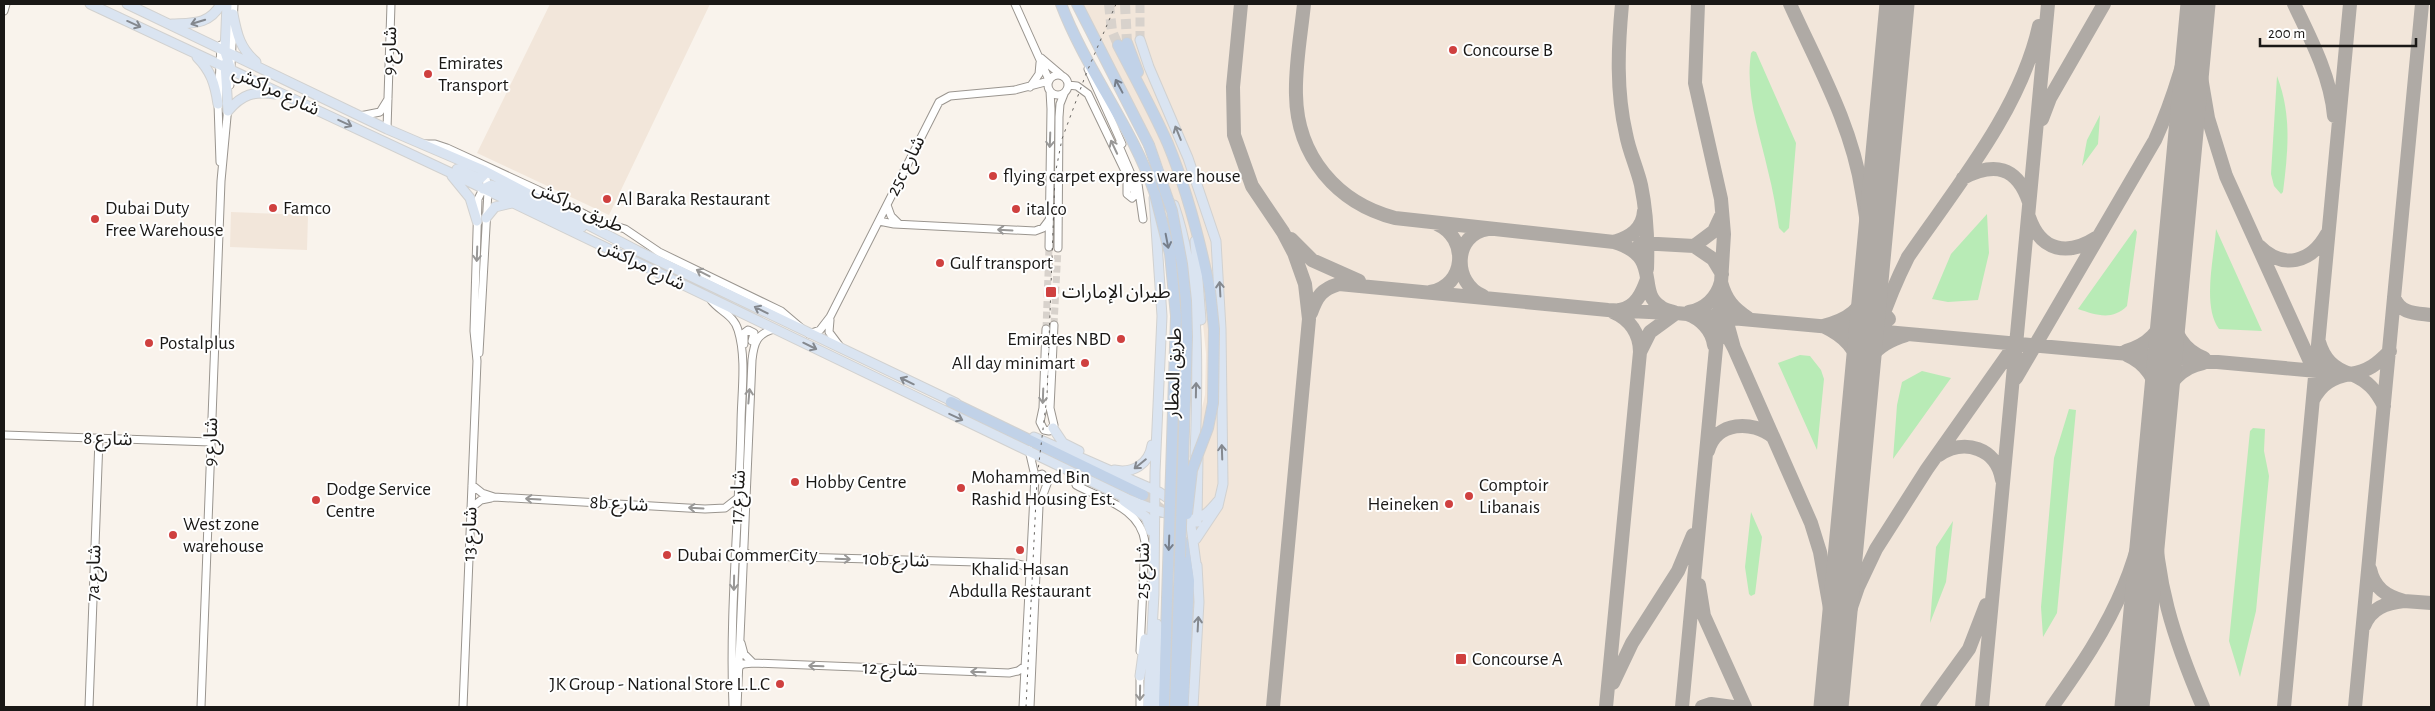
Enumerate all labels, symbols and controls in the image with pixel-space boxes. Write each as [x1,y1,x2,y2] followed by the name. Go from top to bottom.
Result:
[2260,15,2416,47] scale bar
[190,18,206,28] one-way arrow
[126,20,141,30] one-way arrow
[380,26,403,76] street label: شارع 9
[2268,26,2305,41] text: 200 m
[1463,41,1553,60] place label: Concourse B
[1447,44,1459,56] marker: Concourse B
[438,54,508,95] place label: Emirates Transport
[228,63,322,122] street label: شارع مراكش
[422,68,434,80] marker: Emirates Transport
[1114,79,1123,94] one-way arrow
[337,119,352,128] one-way arrow
[1173,126,1182,142] one-way arrow
[1046,132,1055,148] one-way arrow
[883,133,931,200] street label: 25c شارع
[1108,140,1118,155] one-way arrow
[1003,167,1241,186] place label: flying carpet express ware house
[987,170,999,182] marker: flying carpet express ware house
[529,178,626,237] street label: طريق مراكش
[617,190,770,209] place label: Al Baraka Restaurant
[601,193,613,205] marker: Al Baraka Restaurant
[105,199,223,240] place label: Dubai Duty Free Warehouse
[283,199,331,218] place label: Famco
[1026,200,1067,219] place label: italco
[267,202,279,214] marker: Famco
[1010,203,1022,215] marker: italco
[89,213,101,225] marker: Dubai Duty Free Warehouse
[997,225,1014,235] one-way arrow
[1163,232,1173,248] one-way arrow
[594,236,688,297] street label: شارع مراكش
[472,245,481,261] one-way arrow
[950,254,1053,273] place label: Gulf transport
[934,257,946,269] marker: Gulf transport
[696,268,711,277] one-way arrow
[1215,281,1225,298] one-way arrow
[1062,283,1171,304] place label: طيران الإمارات
[1044,285,1058,299] marker: طيران الإمارات
[754,305,769,315] one-way arrow
[1163,327,1186,420] street label: طريق المطار
[1007,330,1111,349] place label: Emirates NBD
[1115,333,1127,345] marker: Emirates NBD
[159,334,235,353] place label: Postalplus
[143,337,155,349] marker: Postalplus
[802,342,817,352] one-way arrow
[952,354,1075,373] place label: All day minimart
[1079,357,1091,369] marker: All day minimart
[900,376,915,385] one-way arrow
[1191,382,1200,398] one-way arrow
[1039,387,1048,403] one-way arrow
[744,389,754,405] one-way arrow
[949,413,964,423] one-way arrow
[201,417,224,467] street label: شارع 9
[83,429,133,452] street label: شارع 8
[1218,444,1227,460] one-way arrow
[1133,459,1147,469] one-way arrow
[971,468,1116,509] place label: Mohammed Bin Rashid Housing Est.
[727,469,752,525] street label: شارع 17
[805,473,906,492] place label: Hobby Centre
[789,476,801,488] marker: Hobby Centre
[1479,476,1548,517] place label: Comptoir Libanais
[326,480,431,521] place label: Dodge Service Centre
[955,482,967,494] marker: Mohammed Bin Rashid Housing Est.
[1463,490,1475,502] marker: Comptoir Libanais
[589,493,649,518] street label: 8b شارع
[310,494,322,506] marker: Dodge Service Centre
[526,494,542,504] one-way arrow
[1368,495,1439,514] place label: Heineken
[1443,498,1455,510] marker: Heineken
[688,504,704,513] one-way arrow
[460,506,483,562] street label: شارع 13
[183,515,264,556] place label: West zone warehouse
[167,529,179,541] marker: West zone warehouse
[1164,534,1173,550] one-way arrow
[1133,542,1156,600] street label: شارع 25
[84,544,107,602] street label: 7a شارع
[1014,544,1026,556] marker: Khalid Hasan Abdulla Restaurant
[677,546,818,565] place label: Dubai CommerCity
[661,549,673,561] marker: Dubai CommerCity
[862,549,930,574] street label: 10b شارع
[835,554,851,563] one-way arrow
[949,560,1091,601] place label: Khalid Hasan Abdulla Restaurant
[729,574,738,590] one-way arrow
[1193,616,1202,632] one-way arrow
[1472,650,1563,669] place label: Concourse A
[1454,652,1468,666] marker: Concourse A
[862,659,918,682] street label: شارع 12
[808,661,824,671] one-way arrow
[970,667,986,676] one-way arrow
[550,675,770,694] place label: JK Group - National Store L.L.C
[774,678,786,690] marker: JK Group - National Store L.L.C
[1135,684,1145,701] one-way arrow

